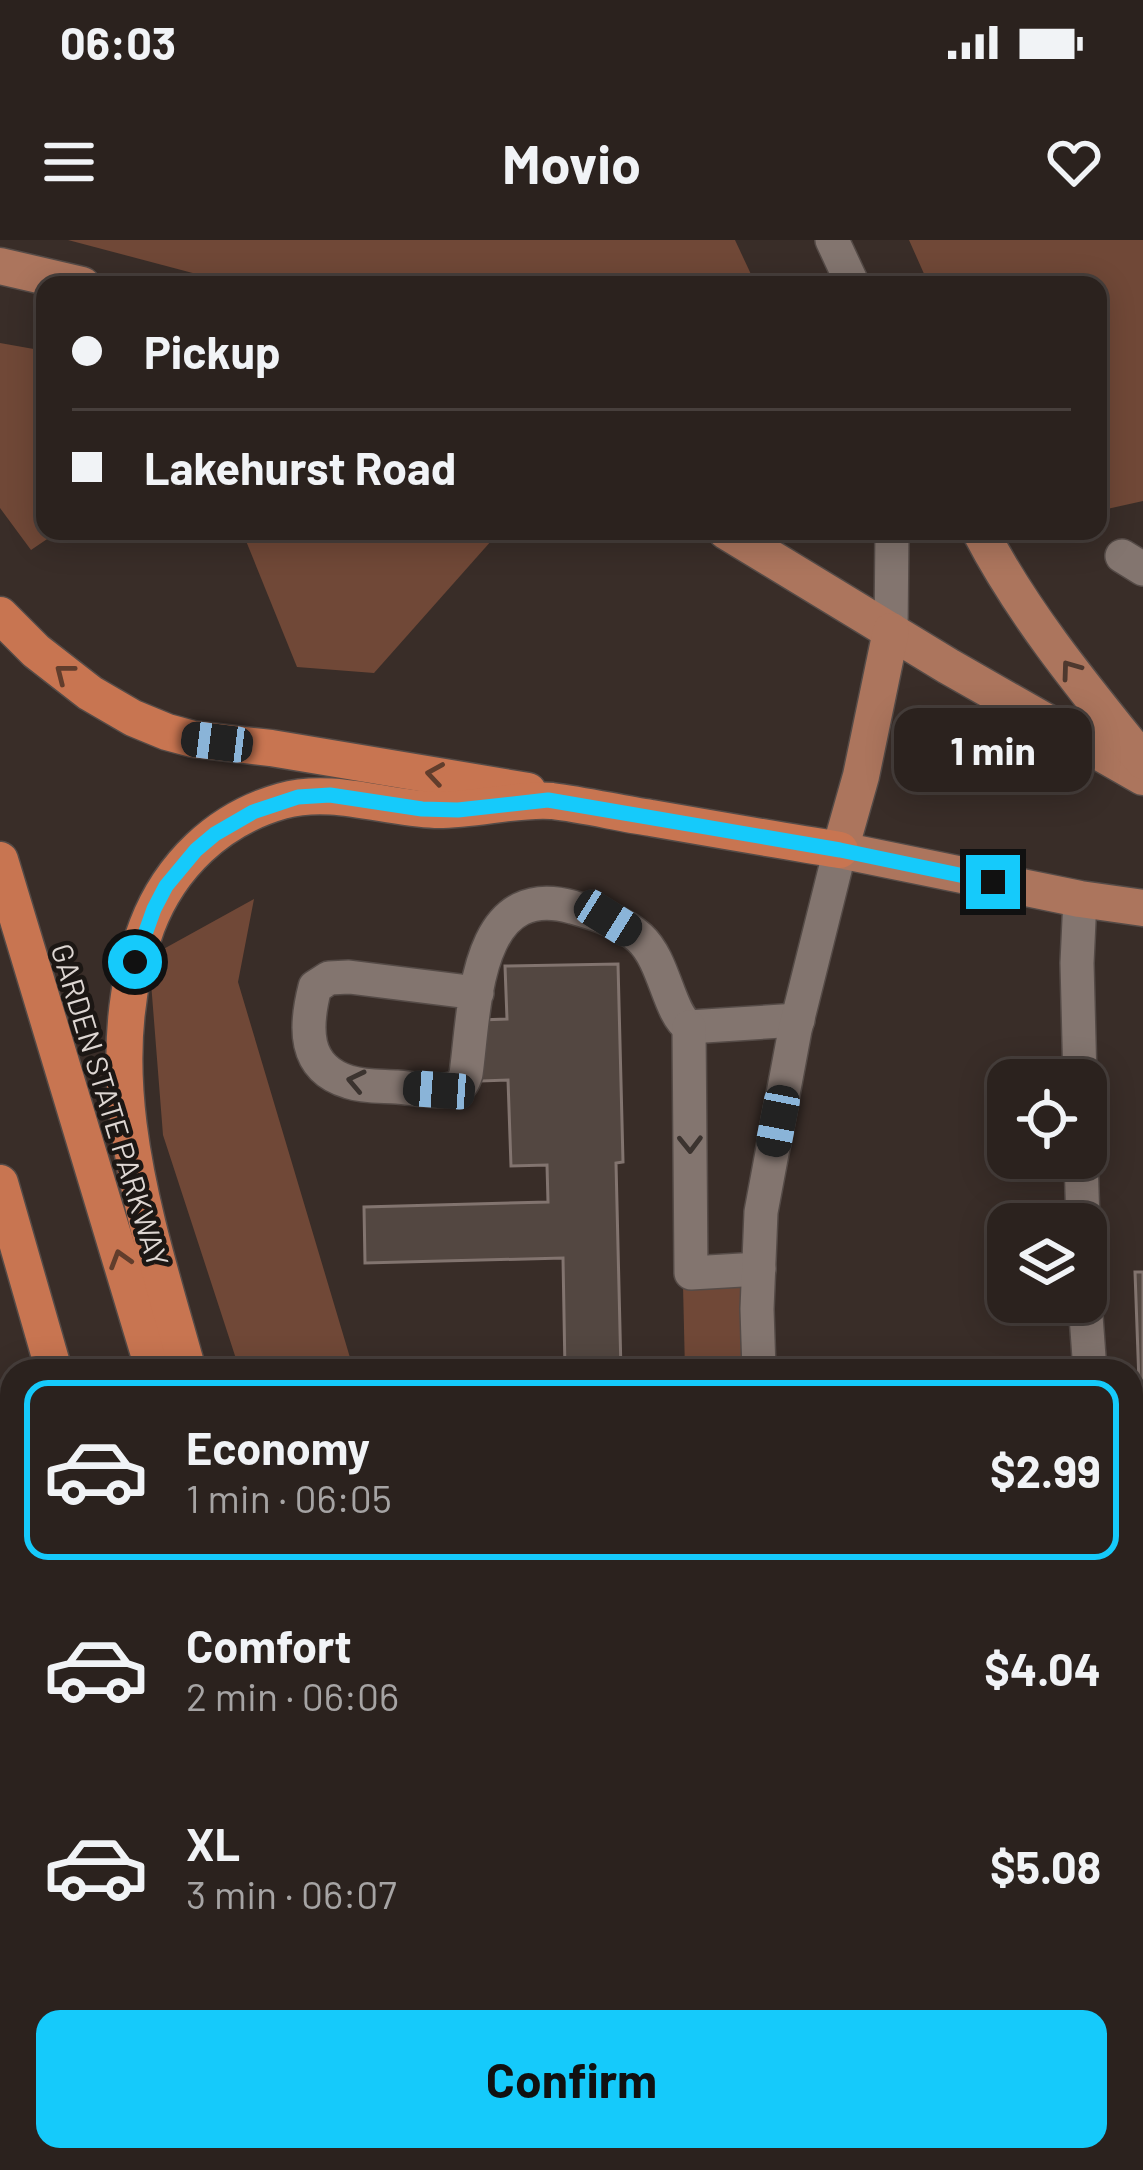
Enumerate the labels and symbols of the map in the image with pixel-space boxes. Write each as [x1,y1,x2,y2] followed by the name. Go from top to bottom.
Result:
[1063,661,1085,682] one-way arrow
[56,666,78,687] one-way arrow
[894,708,1092,792] callout: 1 min
[179,720,255,764] car
[425,763,445,788] one-way arrow
[966,855,1020,909] route end
[568,884,648,952] car
[108,935,162,989] route start
[45,939,177,1271] street label: GARDEN STATE PARKWAY
[346,1070,366,1095] one-way arrow
[402,1070,476,1110] car
[753,1082,803,1160] car
[677,1136,703,1154] one-way arrow
[109,1249,134,1270] one-way arrow

